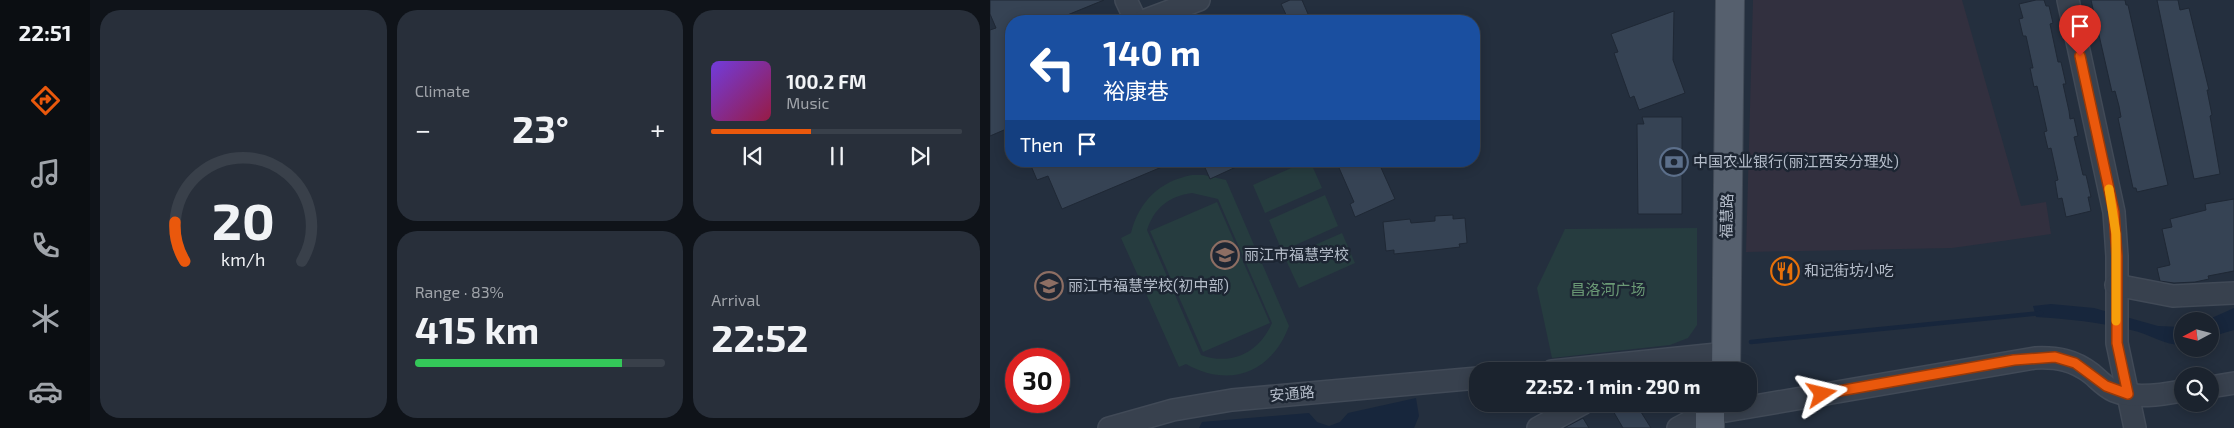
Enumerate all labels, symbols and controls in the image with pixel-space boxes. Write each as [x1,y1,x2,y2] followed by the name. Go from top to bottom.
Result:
[2059,5,2101,56] pin
[2066,12,2094,40] icon: arrive
[19,19,71,45] text: 22:51
[1103,31,1201,73] text: 140 m
[1020,35,1085,100] icon: left
[786,70,866,93] text: 100.2 FM
[1103,77,1169,103] text: 裕康巷
[415,81,470,100] text: Climate
[28,83,63,118] icon: directions
[786,93,829,112] text: Music
[512,105,569,151] text: 23°
[415,112,431,146] text: −
[650,112,665,146] text: +
[1073,130,1101,158] icon: arrive
[1020,133,1063,156] text: Then
[739,142,767,170] icon: previous
[823,142,851,170] icon: pause
[906,142,934,170] icon: next
[1659,147,1689,177] bank icon: 中国农业银行(丽江西安分理处)
[1693,152,1899,170] place label: 中国农业银行(丽江西安分理处)
[28,156,63,191] icon: music
[212,188,275,250] text: 20
[1717,193,1735,239] street label: 福慧路
[28,228,63,263] icon: phone
[1210,240,1240,270] school or university icon: 丽江市福慧学校
[1244,245,1349,263] place label: 丽江市福慧学校
[221,248,266,270] text: km/h
[1770,256,1800,286] restaurant icon: 和记街坊小吃
[1804,261,1894,279] place label: 和记街坊小吃
[1034,271,1064,301] school or university icon: 丽江市福慧学校(初中部)
[1068,276,1229,294] place label: 丽江市福慧学校(初中部)
[1570,280,1646,298] park label: 昌洛河广场
[415,282,504,301] text: Range · 83%
[711,290,760,309] text: Arrival
[28,301,63,336] icon: climate
[415,306,539,352] text: 415 km
[2174,312,2219,358] north arrow
[2174,312,2219,412] map controls
[711,314,808,360] text: 22:52
[1005,348,1070,413] speed limit sign: 30
[1795,367,1847,419] position arrow
[2174,367,2219,412] button: search
[28,374,63,409] icon: car
[1525,375,1701,398] text: 22:52 · 1 min · 290 m
[1269,382,1315,404] street label: 安通路

